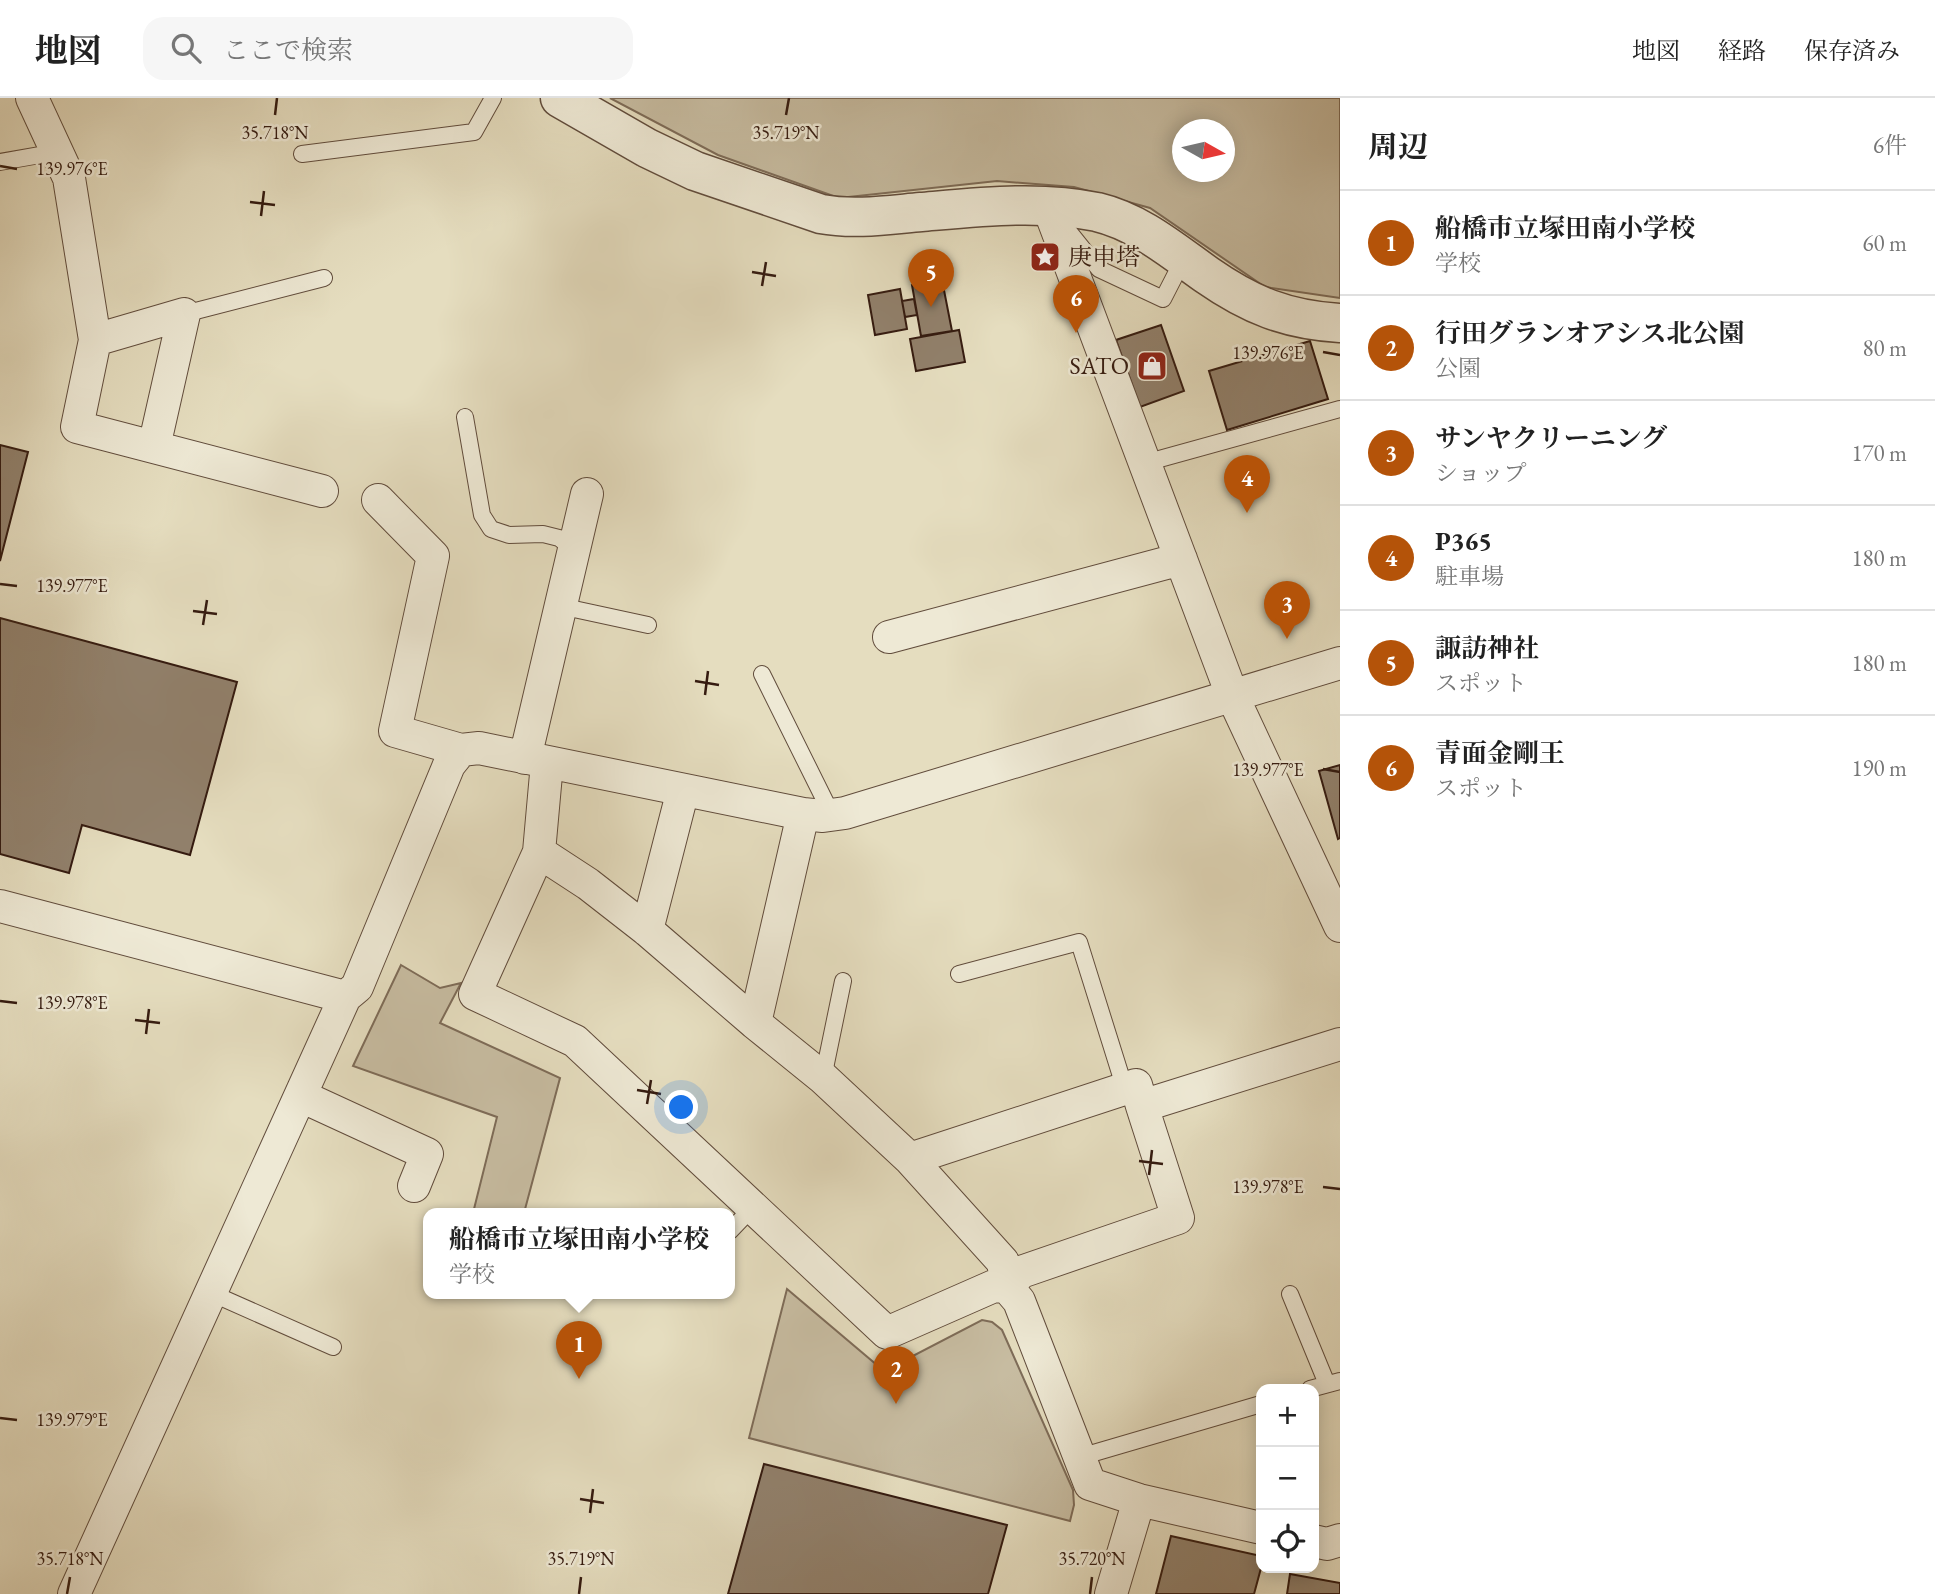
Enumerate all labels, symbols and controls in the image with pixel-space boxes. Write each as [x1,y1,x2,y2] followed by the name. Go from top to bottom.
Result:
[143,17,633,80] search box
[35,29,101,72] text: 地図
[167,29,205,67] icon: search
[223,33,353,67] text: ここで検索
[1632,35,1680,66] text: 地図
[1718,35,1766,66] text: 経路
[1804,35,1900,66] text: 保存済み
[1172,119,1235,182] north arrow
[242,121,309,144] text: 35.718°N
[753,121,820,144] text: 35.719°N
[1368,127,1428,166] text: 周辺
[1873,130,1907,160] text: 6件
[36,157,108,180] text: 139.976°E
[1435,211,1695,245] text: 船橋市立塚田南小学校
[1385,228,1397,258] text: 1
[1862,228,1907,258] text: 60 m
[1028,240,1062,274] place icon: 庚申塔
[1068,241,1140,272] place label: 庚申塔
[1435,248,1481,278] text: 学校
[908,249,954,307] pin: 5
[1053,275,1099,333] pin: 6
[1435,316,1744,350] text: 行田グランオアシス北公園
[1385,333,1397,363] text: 2
[1862,333,1907,363] text: 80 m
[1232,341,1304,364] text: 139.976°E
[1135,349,1169,383] shop icon: SATO
[1070,350,1129,381] place label: SATO
[1435,353,1481,383] text: 公園
[1435,421,1667,455] text: サンヤクリーニング
[1385,438,1397,468] text: 3
[1851,438,1907,468] text: 170 m
[1224,455,1270,513] pin: 4
[1435,458,1527,488] text: ショップ
[1435,524,1492,558] text: P365
[1385,543,1397,573] text: 4
[1851,543,1907,573] text: 180 m
[1435,561,1504,591] text: 駐車場
[36,574,108,597] text: 139.977°E
[1264,581,1310,639] pin: 3
[1435,631,1539,665] text: 諏訪神社
[1385,648,1397,678] text: 5
[1851,648,1907,678] text: 180 m
[1435,668,1527,698] text: スポット
[1435,736,1565,770] text: 青面金剛王
[1385,753,1397,783] text: 6
[1851,753,1907,783] text: 190 m
[1232,758,1304,781] text: 139.977°E
[1435,773,1527,803] text: スポット
[36,991,108,1014] text: 139.978°E
[664,1090,698,1124] your location
[1232,1175,1304,1198] text: 139.978°E
[423,1208,735,1299] popup
[449,1222,709,1256] text: 船橋市立塚田南小学校
[449,1259,495,1289] text: 学校
[556,1321,602,1379] pin: 1
[873,1346,919,1404] pin: 2
[1256,1384,1319,1573] map controls
[1256,1384,1319,1447] button: +
[36,1408,108,1431] text: 139.979°E
[1256,1447,1319,1510] button: −
[1256,1510,1319,1573] button: locate
[37,1547,104,1570] text: 35.718°N
[548,1547,615,1570] text: 35.719°N
[1059,1547,1126,1570] text: 35.720°N

